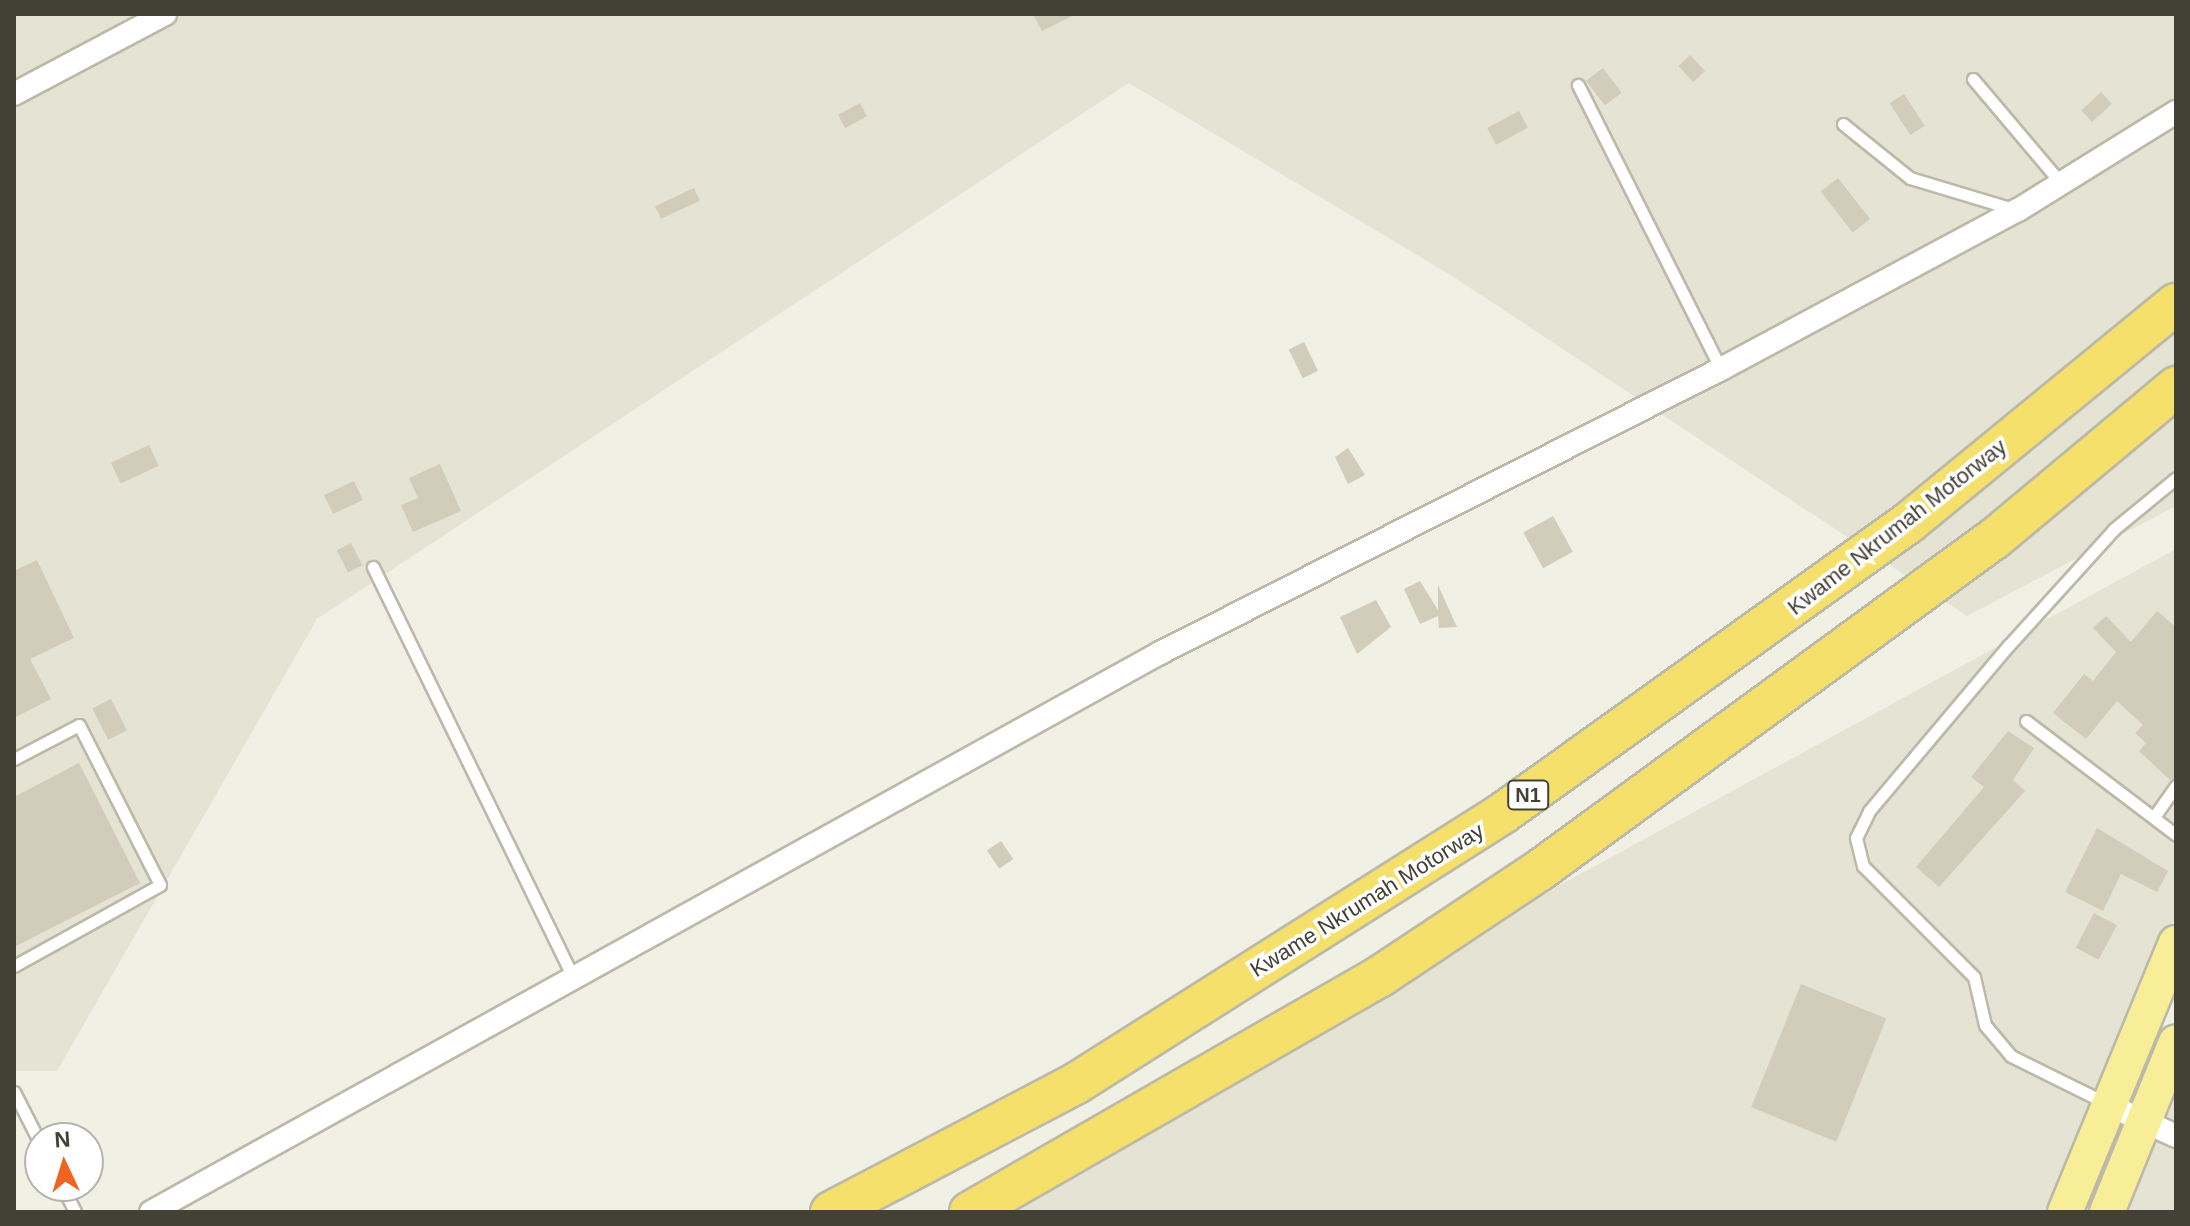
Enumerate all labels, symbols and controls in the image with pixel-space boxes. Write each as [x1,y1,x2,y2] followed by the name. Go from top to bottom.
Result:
[1782,433,2012,621] street label: Kwame Nkrumah Motorway
[1506,779,1550,811] road number: N1
[1245,817,1489,983] street label: Kwame Nkrumah Motorway
[24,1122,104,1202] north arrow
[54,1127,71,1153] text: N

